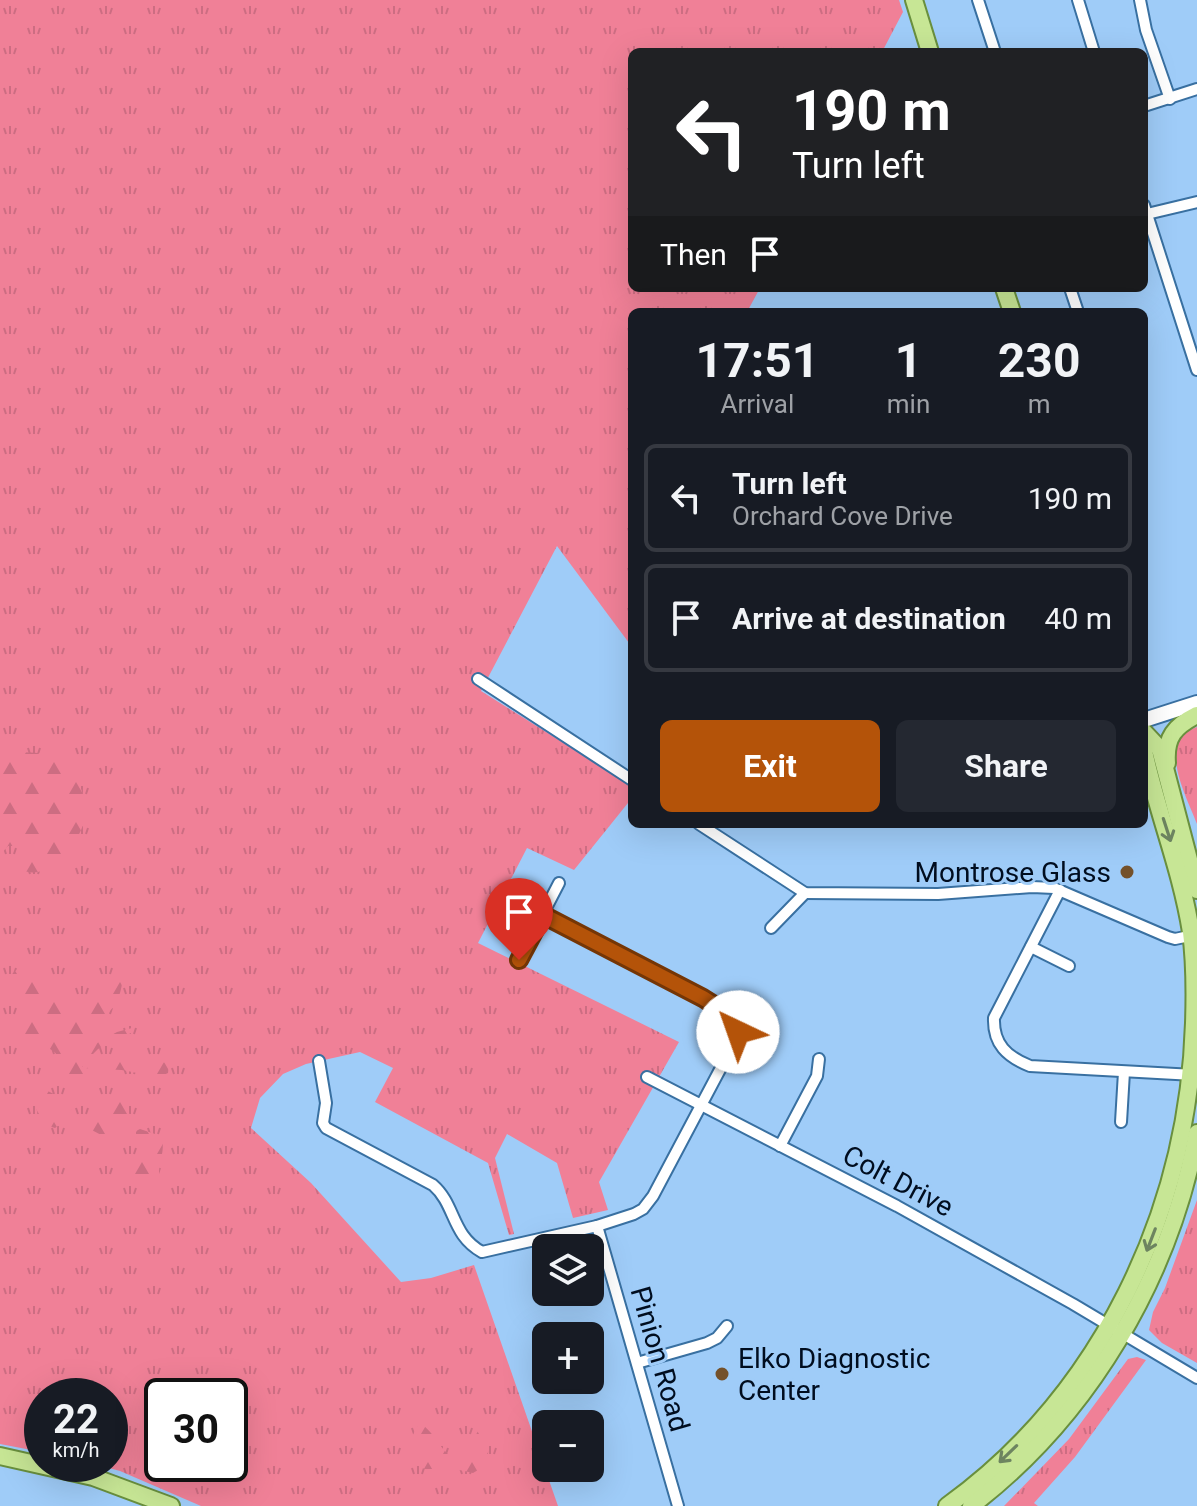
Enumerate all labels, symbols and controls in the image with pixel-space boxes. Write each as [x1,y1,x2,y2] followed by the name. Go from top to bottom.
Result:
[792,78,951,144] text: 190 m
[660,80,764,184] icon: left
[792,145,925,187] text: Turn left
[743,232,787,276] icon: arrive
[660,237,727,272] text: Then
[696,332,819,389] text: 17:51
[895,332,922,389] text: 1
[998,332,1080,389] text: 230
[721,389,794,419] text: Arrival
[887,389,930,419] text: min
[1028,389,1051,419] text: m
[732,466,847,501] text: Turn left
[664,476,708,520] icon: left
[1028,481,1112,516] text: 190 m
[732,501,953,531] text: Orchard Cove Drive
[664,596,708,640] icon: arrive
[732,601,1006,636] text: Arrive at destination
[1045,601,1112,636] text: 40 m
[660,720,880,812] button: Exit
[896,720,1116,812] button: Share
[1161,817,1175,842] one-way arrow
[915,856,1111,889] place label: Montrose Glass
[1118,863,1136,881] marker: Montrose Glass
[485,878,553,960] pin
[497,890,541,934] icon: arrive
[696,990,780,1074] position arrow
[837,1138,959,1224] street label: Colt Drive
[1143,1227,1158,1252] one-way arrow
[532,1234,604,1482] map controls
[532,1234,604,1306] button: layers
[624,1283,696,1435] street label: Pinion Road
[532,1322,604,1394] button: +
[738,1342,930,1407] place label: Elko Diagnostic Center
[713,1365,731,1383] marker: Elko Diagnostic Center
[144,1378,248,1482] speed limit sign: 30
[53,1396,99,1443] text: 22
[532,1410,604,1482] button: −
[53,1438,99,1462] text: km/h
[999,1444,1018,1463] one-way arrow

